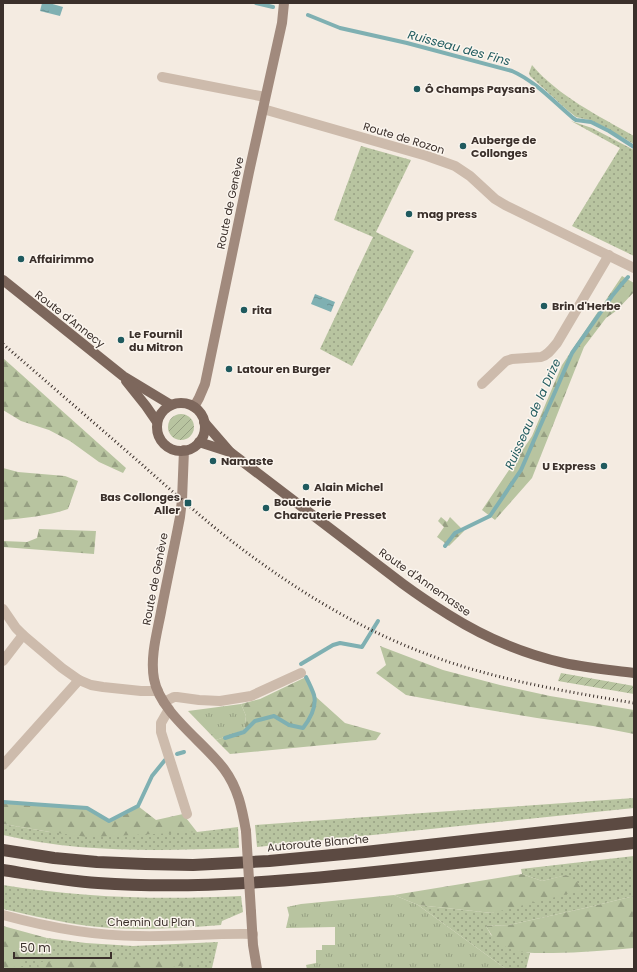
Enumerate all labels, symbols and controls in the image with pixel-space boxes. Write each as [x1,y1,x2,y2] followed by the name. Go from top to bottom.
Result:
[406,26,512,69] water label: Ruisseau des Fins
[425,81,535,97] place label: Ô Champs Paysans
[412,84,422,94] marker: Ô Champs Paysans
[361,118,447,158] street label: Route de Rozon
[471,132,537,161] place label: Auberge de Collonges
[458,141,468,151] marker: Auberge de Collonges
[212,155,248,251] street label: Route de Genève
[417,206,477,222] place label: mag press
[404,209,414,219] marker: mag press
[29,251,94,267] place label: Affairimmo
[16,254,26,264] marker: Affairimmo
[32,287,109,352] street label: Route d'Annecy
[552,298,621,314] place label: Brin d'Herbe
[539,301,549,311] marker: Brin d'Herbe
[252,302,272,318] place label: rita
[239,305,249,315] marker: rita
[129,326,183,355] place label: Le Fournil du Mitron
[116,335,126,345] marker: Le Fournil du Mitron
[500,355,565,472] water label: Ruisseau de la Drize
[237,361,331,377] place label: Latour en Burger
[224,364,234,374] marker: Latour en Burger
[221,453,273,469] place label: Namaste
[208,456,218,466] marker: Namaste
[542,458,596,474] place label: U Express
[599,461,609,471] marker: U Express
[314,479,383,495] place label: Alain Michel
[301,482,311,492] marker: Alain Michel
[100,489,180,518] place label: Bas Collonges Aller
[274,494,387,523] place label: Boucherie Charcuterie Presset
[183,498,193,508] marker: Bas Collonges Aller
[261,503,271,513] marker: Boucherie Charcuterie Presset
[138,531,172,627] street label: Route de Genève
[376,544,474,620] street label: Route d'Annemasse
[267,831,370,855] street label: Autoroute Blanche
[107,914,195,930] street label: Chemin du Plan
[14,934,111,960] scale bar
[20,939,51,956] text: 50 m

